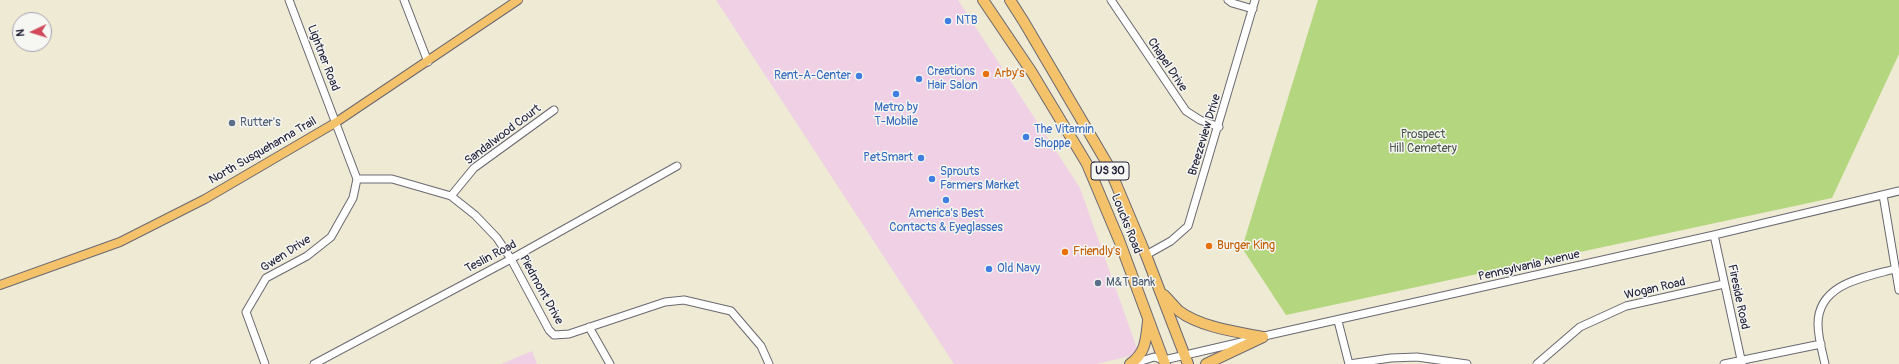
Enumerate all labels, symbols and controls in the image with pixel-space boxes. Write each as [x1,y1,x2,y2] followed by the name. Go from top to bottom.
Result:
[12,12,52,52] north arrow
[956,14,978,28] place label: NTB
[943,16,953,26] marker: NTB
[304,23,342,93] street label: Lightner Road
[14,29,27,37] text: N
[1144,36,1190,94] street label: Chapel Drive
[927,65,978,93] place label: Creations Hair Salon
[994,67,1025,81] place label: Arby's
[774,69,851,83] place label: Rent-A-Center
[981,69,991,79] marker: Arby's
[854,71,864,81] marker: Rent-A-Center
[914,74,924,84] marker: Creations Hair Salon
[891,89,901,99] marker: Metro by T-Mobile
[1186,92,1224,178] street label: Breezeview Drive
[874,101,918,129] place label: Metro by T-Mobile
[462,102,544,168] street label: Sandalwood Court
[207,114,319,188] street label: North Susquehanna Trail
[240,116,281,130] place label: Rutter's
[227,118,237,128] marker: Rutter's
[1034,123,1094,151] place label: The Vitamin Shoppe
[1389,128,1457,156] park label: Prospect Hill Cemetery
[1021,132,1031,142] marker: The Vitamin Shoppe
[863,151,913,165] place label: PetSmart
[916,153,926,163] marker: PetSmart
[1091,162,1129,180] road number: US 30
[940,165,1019,193] place label: Sprouts Farmers Market
[927,174,937,184] marker: Sprouts Farmers Market
[1107,192,1145,256] street label: Loucks Road
[941,195,951,205] marker: America's Best Contacts & Eyeglasses
[889,207,1003,235] place label: America's Best Contacts & Eyeglasses
[258,233,314,275] street label: Gwen Drive
[463,237,519,277] street label: Teslin Road
[1217,239,1275,253] place label: Burger King
[1204,241,1214,251] marker: Burger King
[1073,245,1120,259] place label: Friendly's
[1060,247,1070,257] marker: Friendly's
[1477,247,1581,285] street label: Pennsylvania Avenue
[516,253,566,327] street label: Piedmont Drive
[997,262,1040,276] place label: Old Navy
[1724,263,1752,331] street label: Fireside Road
[984,264,994,274] marker: Old Navy
[1623,275,1687,303] street label: Wogan Road
[1106,276,1155,290] place label: M&T Bank
[1093,278,1103,288] marker: M&T Bank

